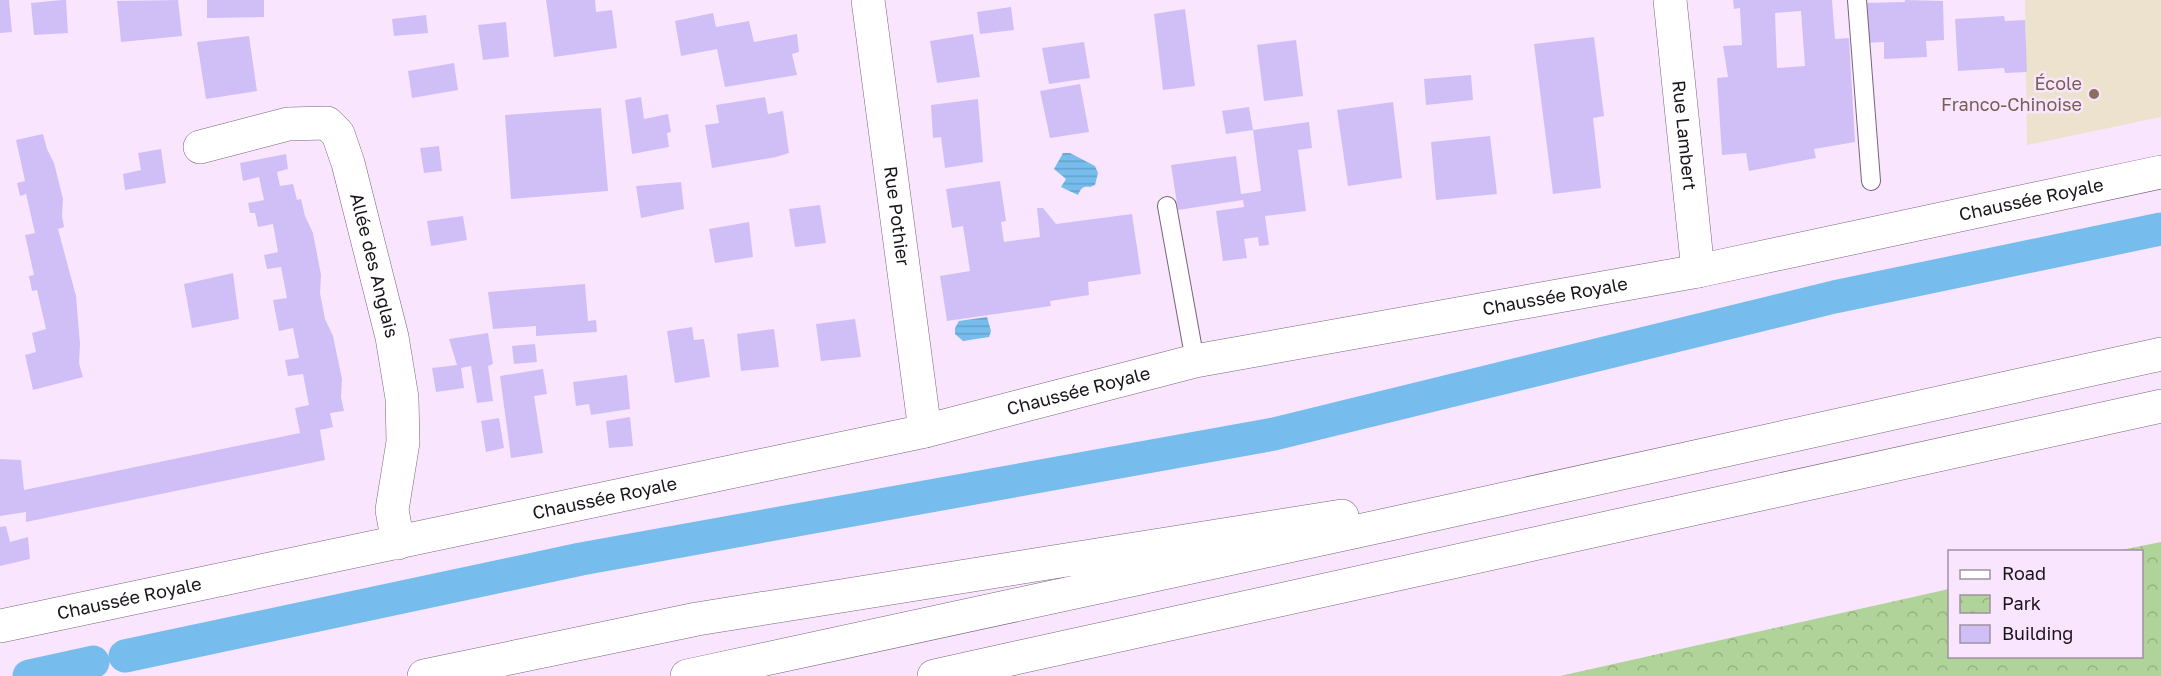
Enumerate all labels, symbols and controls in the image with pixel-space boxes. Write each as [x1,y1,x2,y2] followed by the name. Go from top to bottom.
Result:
[1941,72,2082,115] place label: École Franco-Chinoise
[1668,79,1702,191] street label: Rue Lambert
[2087,87,2101,101] marker: École Franco-Chinoise
[880,165,915,267] street label: Rue Pothier
[1957,173,2105,225] street label: Chaussée Royale
[346,191,404,340] street label: Allée des Anglais
[1480,272,1629,319] street label: Chaussée Royale
[1004,361,1152,419] street label: Chaussée Royale
[530,472,679,523] street label: Chaussée Royale
[1948,550,2143,658] legend
[2002,562,2046,584] text: Road
[55,572,203,624] street label: Chaussée Royale
[2002,592,2041,614] text: Park
[2002,622,2073,644] text: Building

